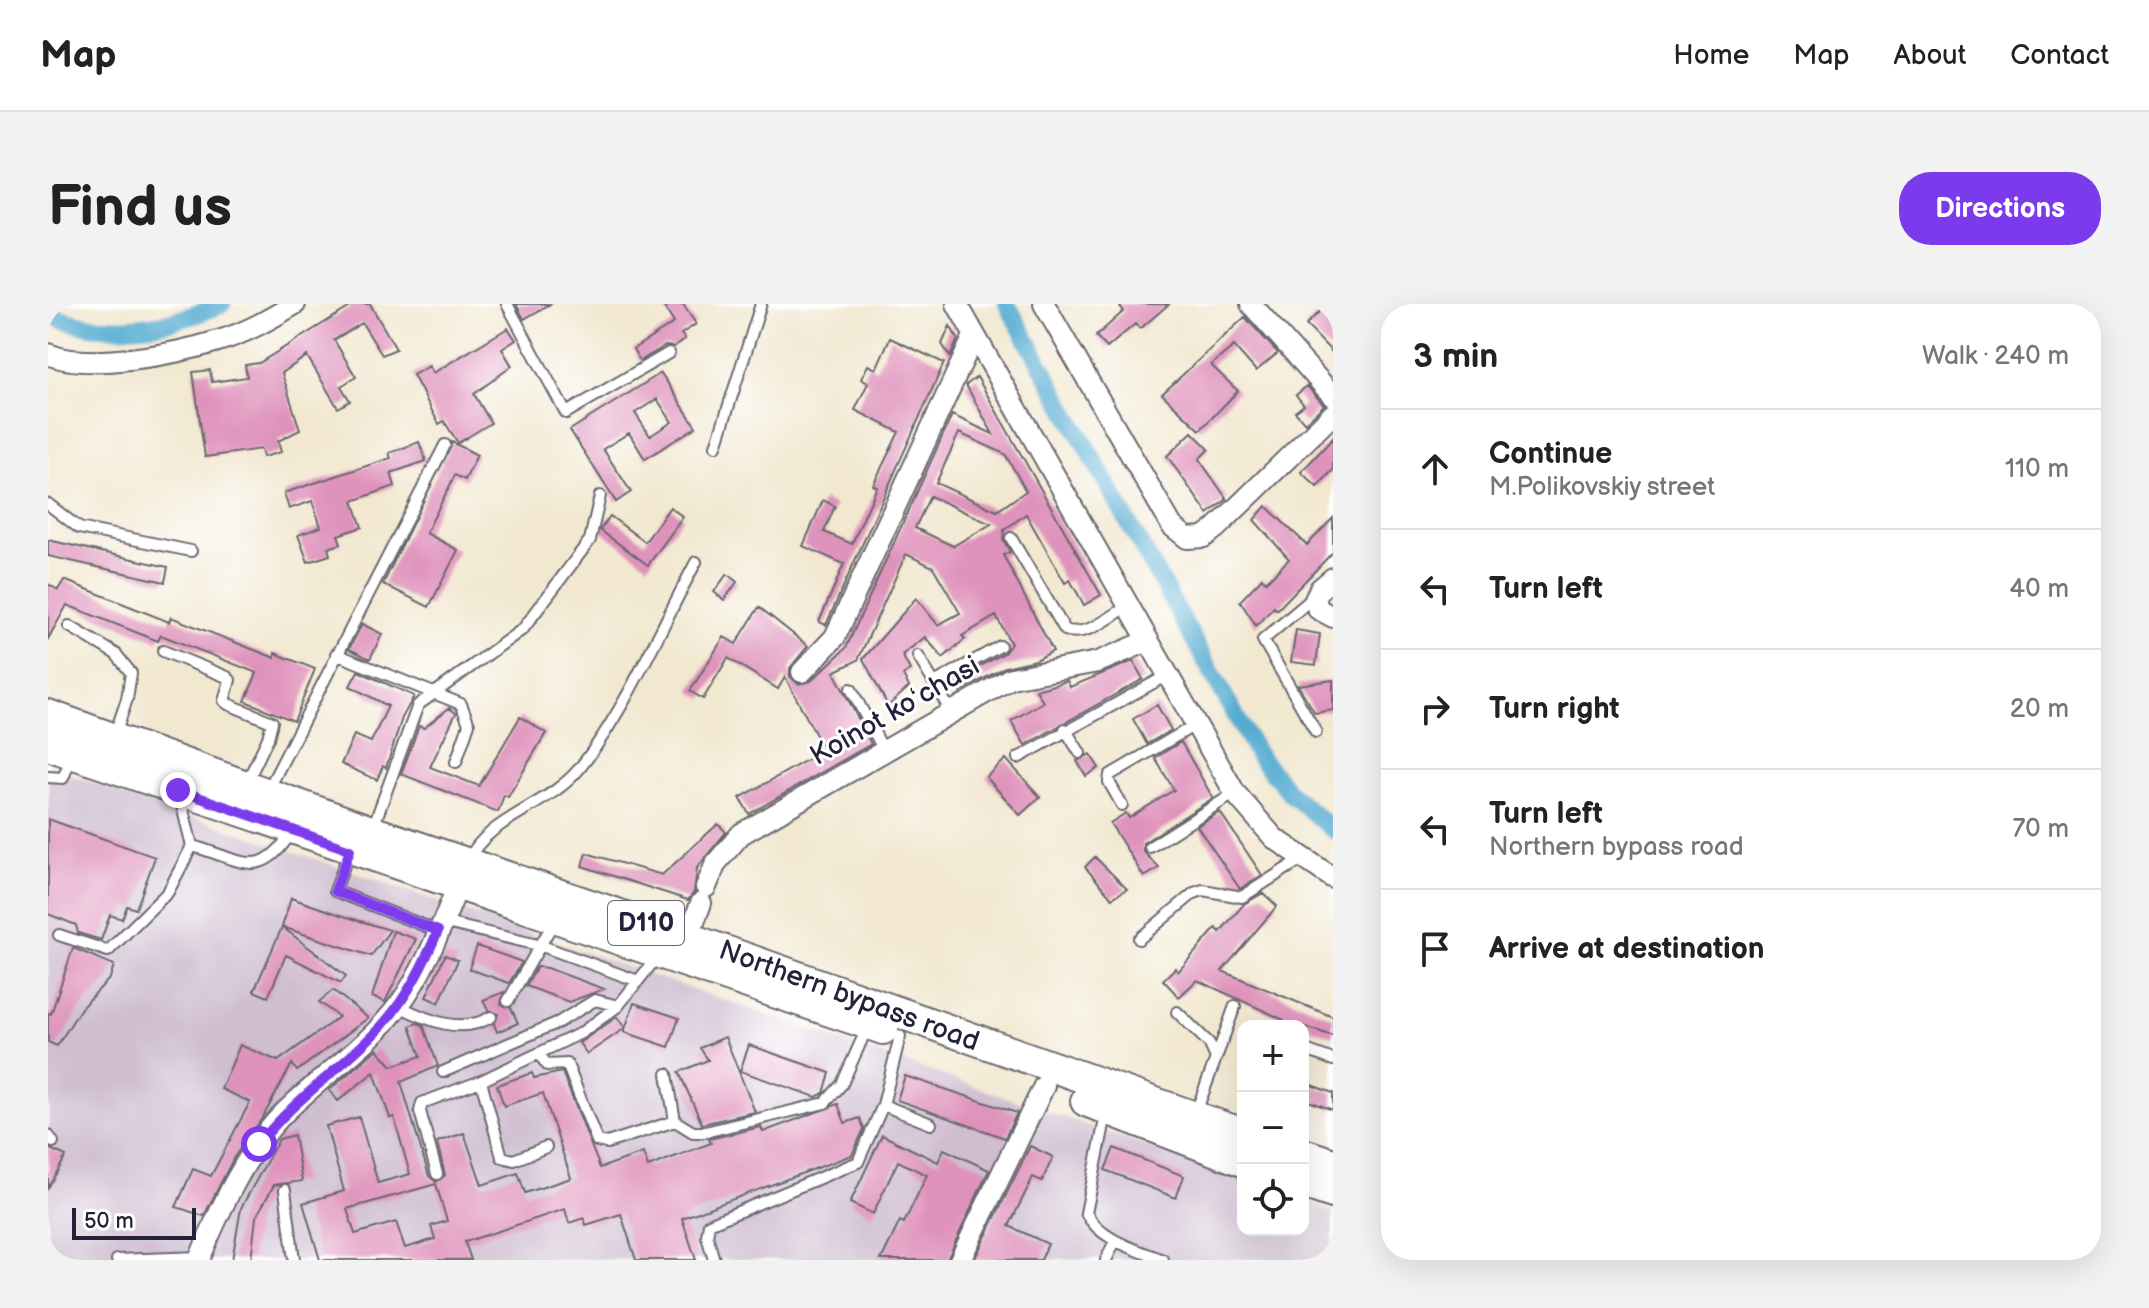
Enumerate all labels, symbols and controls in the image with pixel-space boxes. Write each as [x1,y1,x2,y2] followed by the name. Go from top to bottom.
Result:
[40,33,116,78] text: Map
[1673,39,1749,72] text: Home
[1793,39,1850,72] text: Map
[1894,39,1966,72] text: About
[2010,39,2109,72] text: Contact
[1899,172,2101,245] button: Directions
[48,175,232,242] text: Find us
[1413,336,1498,377] text: 3 min
[1922,341,2069,372] text: Walk · 240 m
[1489,436,1612,472] text: Continue
[1413,447,1457,491] icon: ahead
[2005,454,2069,485] text: 110 m
[1489,472,1715,503] text: M.Polikovskiy street
[1413,567,1457,611] icon: left
[1489,571,1603,607] text: Turn left
[2009,574,2069,605] text: 40 m
[805,649,985,773] street label: Koinot koʻchasi
[1413,687,1457,731] icon: right
[1489,691,1620,727] text: Turn right
[2010,694,2069,725] text: 20 m
[160,772,196,808] route end
[1489,796,1603,832] text: Turn left
[1413,807,1457,851] icon: left
[2012,814,2069,845] text: 70 m
[1489,832,1744,863] text: Northern bypass road
[608,901,684,945] road number: D110
[1413,927,1457,971] icon: arrive
[1489,931,1765,967] text: Arrive at destination
[714,934,984,1058] street label: Northern bypass road
[1237,1020,1309,1236] map controls
[1237,1020,1309,1092] button: +
[1237,1092,1309,1164] button: −
[241,1126,277,1162] route start
[1237,1164,1309,1236] button: locate
[72,1204,196,1240] scale bar
[84,1208,134,1235] text: 50 m

